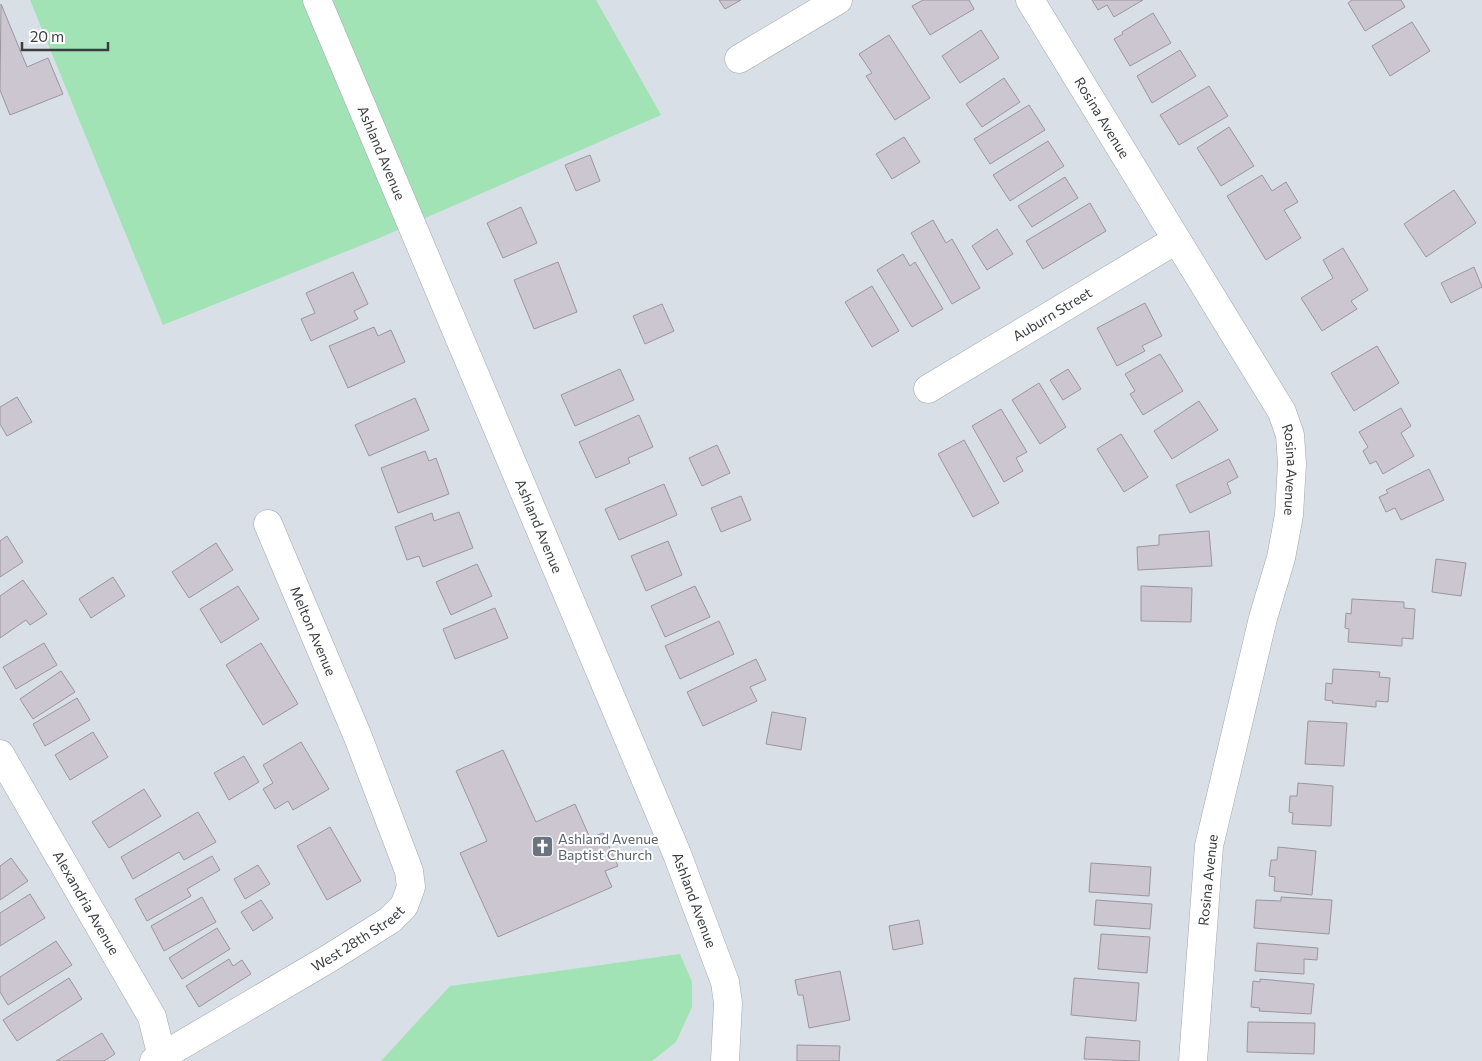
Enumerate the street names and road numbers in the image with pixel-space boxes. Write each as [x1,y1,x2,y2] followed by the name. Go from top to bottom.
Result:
[1071,74,1134,161] street label: Rosina Avenue
[355,103,409,202] street label: Ashland Avenue
[1009,283,1095,344] street label: Auburn Street
[1279,421,1301,516] street label: Rosina Avenue
[512,476,567,576] street label: Ashland Avenue
[287,583,340,678] street label: Melton Avenue
[1194,833,1221,926] street label: Rosina Avenue
[50,848,123,958] street label: Alexandria Avenue
[669,850,720,950] street label: Ashland Avenue
[308,901,408,975] street label: West 28th Street

